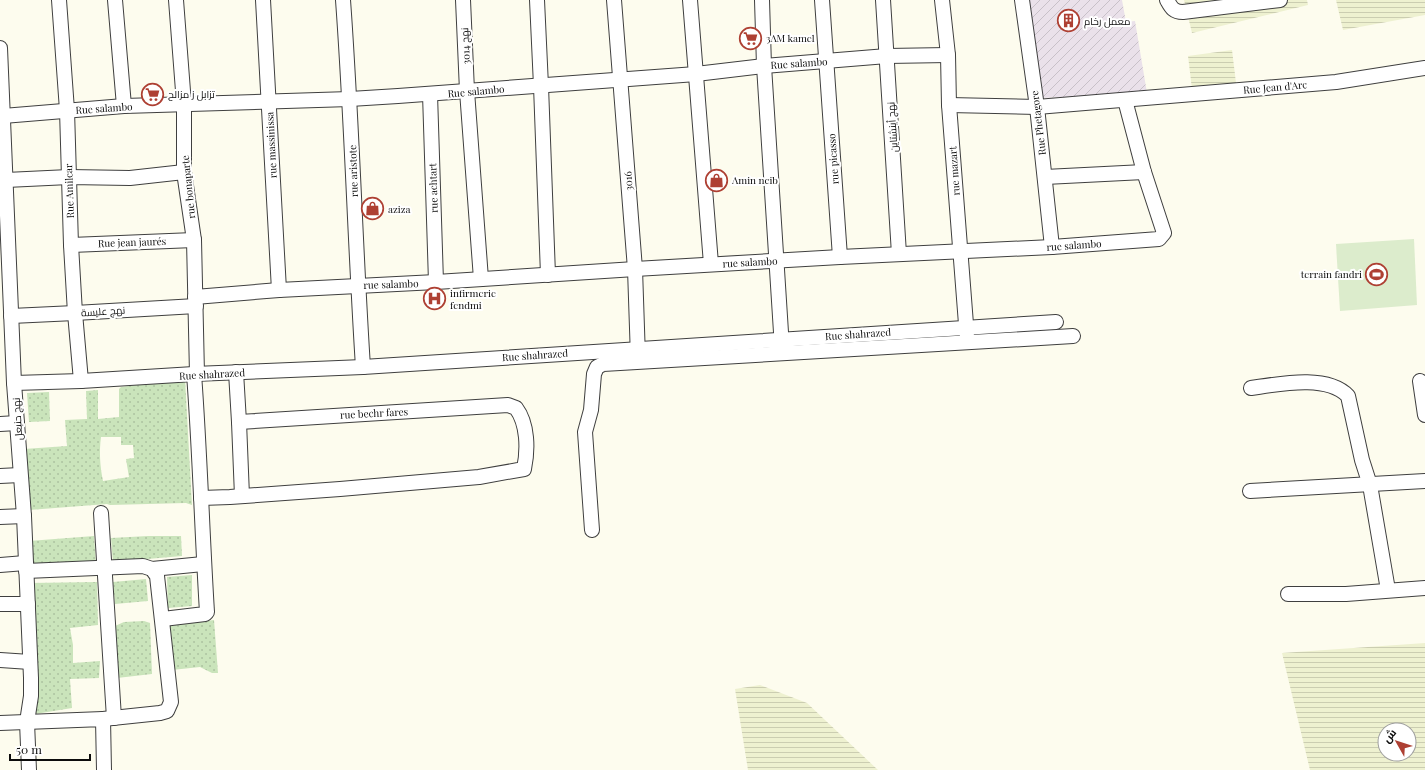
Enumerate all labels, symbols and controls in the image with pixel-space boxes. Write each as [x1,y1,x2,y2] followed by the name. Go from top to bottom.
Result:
[1056,8,1082,34] building icon: معمل رخام
[1084,14,1130,29] place label: معمل رخام
[738,25,764,51] supermarket icon: 3AM kamel
[457,27,473,65] street label: نهج 3014
[766,31,815,45] place label: 3AM kamel
[770,54,828,72] street label: Rue salambo
[1243,77,1308,97] street label: Rue Jean d'Arc
[140,81,166,107] supermarket icon: تزابل ز مزالح
[447,81,506,100] street label: Rue salambo
[168,87,215,101] place label: تزابل ز مزالح
[1027,90,1049,156] street label: Rue Phetagore
[75,99,133,117] street label: Rue salambo
[883,101,901,153] street label: نهج أينشتاين
[262,111,280,179] street label: rue massinissa
[824,133,842,185] street label: rue picasso
[345,145,361,197] street label: rue aristote
[945,145,963,196] street label: rue mazart
[178,155,198,219] street label: rue bonaparte
[425,162,441,213] street label: rue achtart
[61,163,77,219] street label: Rue Amilcar
[703,167,729,193] shop icon: Amin ncib
[620,171,636,191] street label: 3016
[731,173,778,187] place label: Amin ncib
[359,196,385,222] shop icon: aziza
[388,202,410,216] place label: aziza
[98,234,166,250] street label: Rue jean jaurés
[1046,236,1102,254] street label: rue salambo
[722,254,778,270] street label: rue salambo
[1364,261,1390,287] sports icon: terrain fandri
[1301,267,1362,281] place label: terrain fandri
[363,276,419,292] street label: rue salambo
[421,286,447,312] hospital icon: infirmerie fendmi
[450,286,496,312] place label: infirmerie fendmi
[80,302,126,320] street label: نهج عليسة
[825,325,892,343] street label: Rue shahrazed
[502,346,569,364] street label: Rue shahrazed
[179,365,246,383] street label: Rue shahrazed
[9,397,25,441] street label: نهج حنبعل
[340,404,408,422] street label: rue bechr fares
[1377,722,1417,762] north arrow
[1379,725,1399,746] text: ش
[10,736,90,762] scale bar
[16,741,42,757] text: 50 m

